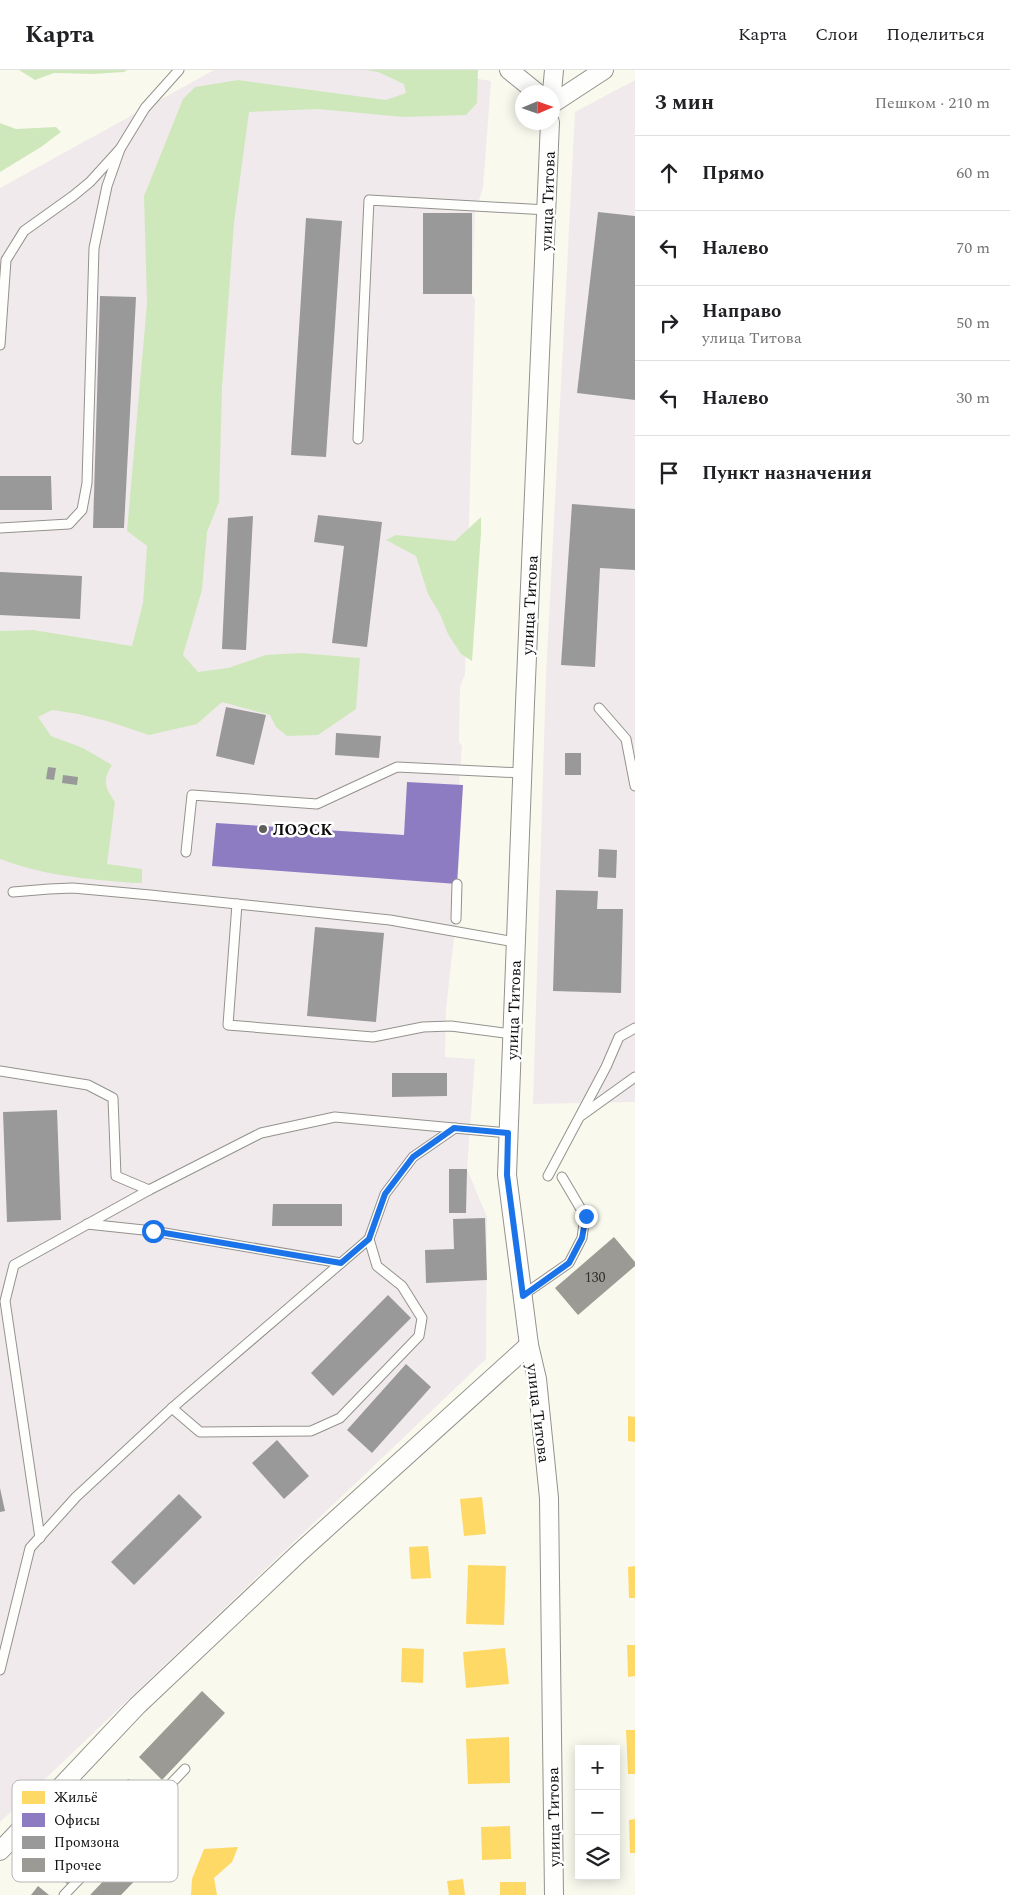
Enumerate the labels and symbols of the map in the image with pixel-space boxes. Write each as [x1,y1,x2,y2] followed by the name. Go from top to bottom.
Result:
[515,85,560,130] north arrow
[534,151,562,252] street label: улица Титова
[515,554,545,657] street label: улица Титова
[273,818,333,842] place label: ЛОЭСК
[257,823,269,835] marker: ЛОЭСК
[500,960,528,1061] street label: улица Титова
[575,1205,598,1228] route end
[142,1220,165,1243] route start
[585,1267,606,1288] house number: 130
[520,1361,556,1464] street label: улица Титова
[541,1767,567,1868] street label: улица Титова
[12,1780,178,1882] legend
[54,1787,98,1808] text: Жильё
[54,1810,100,1831] text: Офисы
[54,1832,119,1853] text: Промзона
[54,1855,102,1876] text: Прочее

